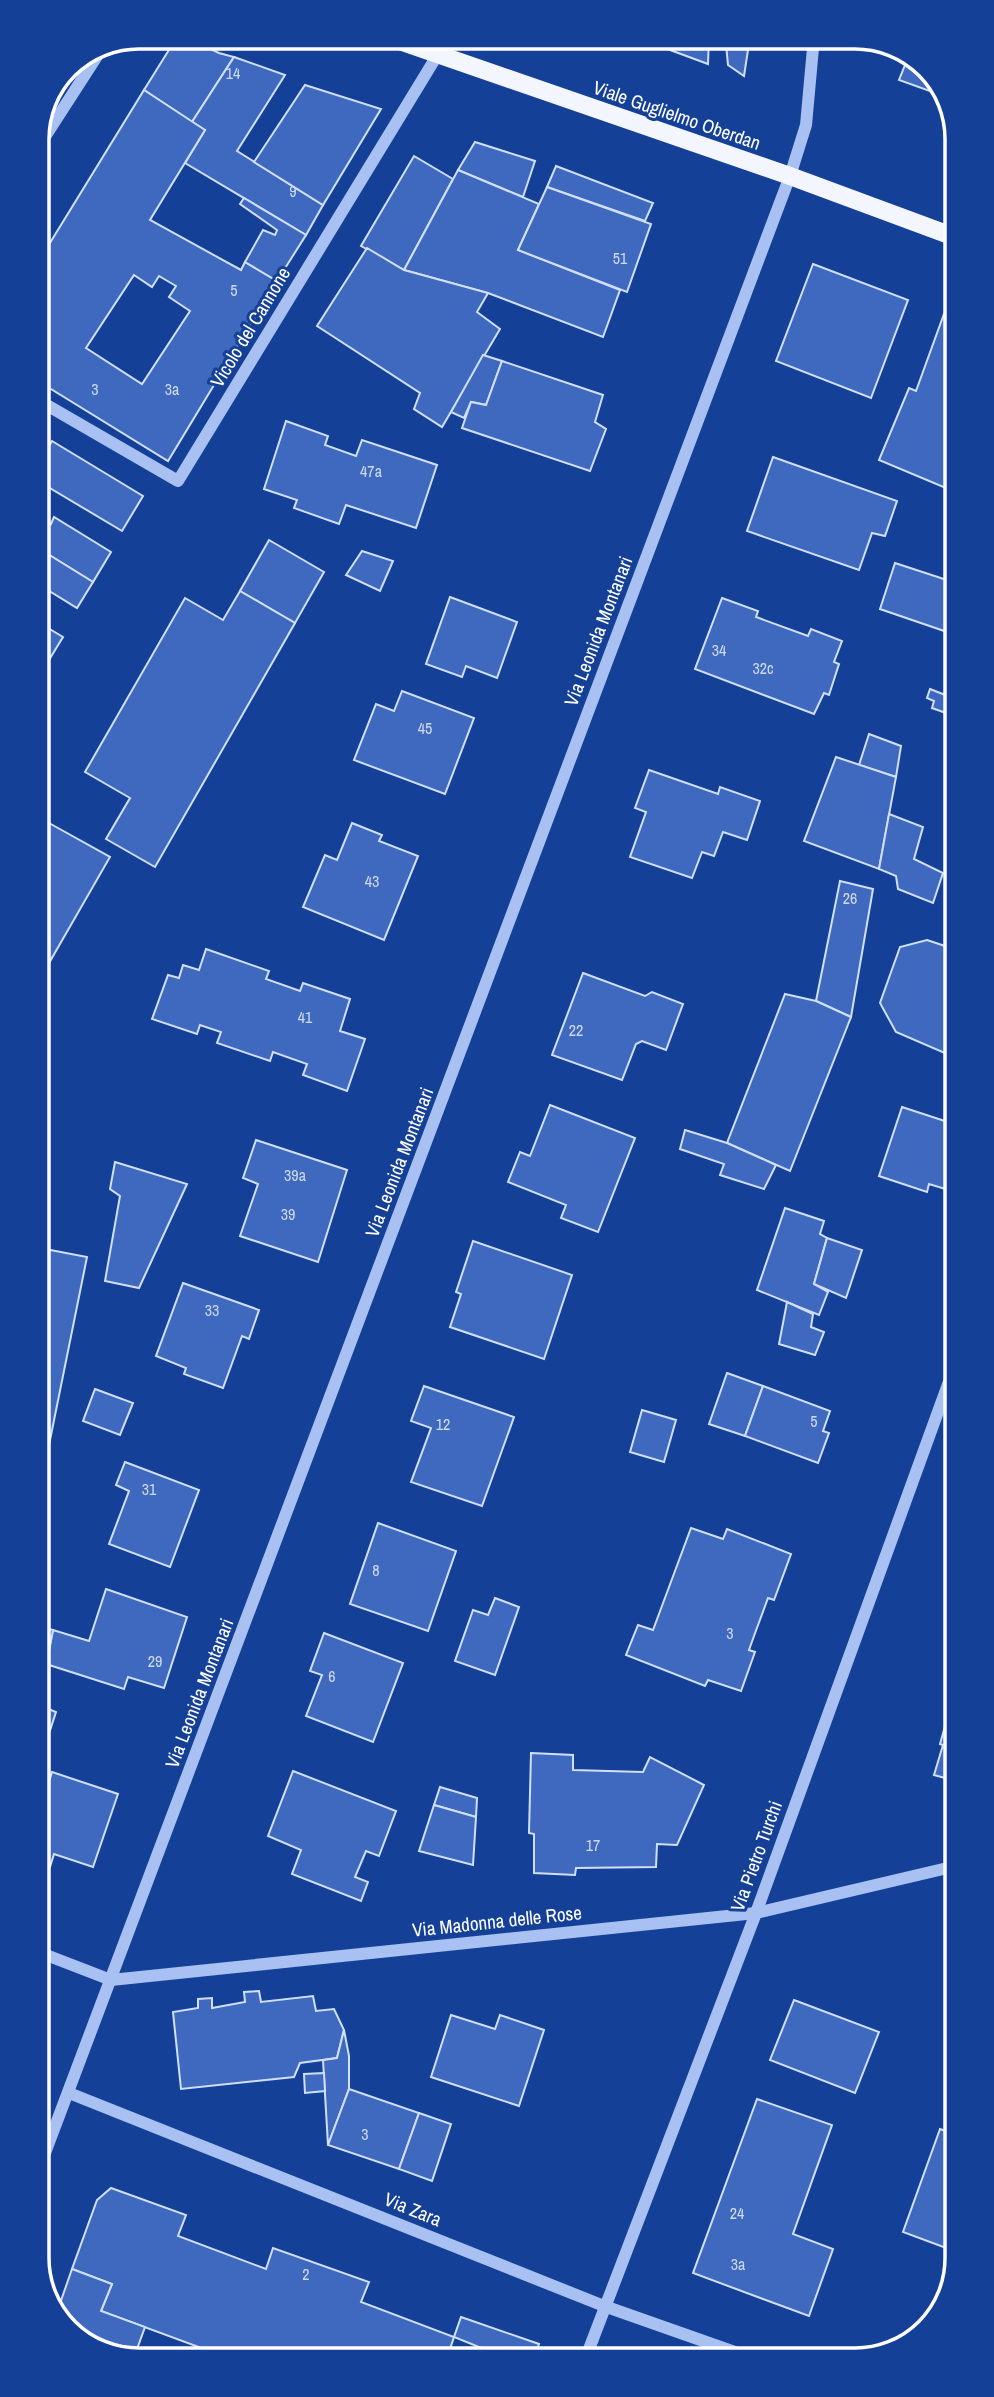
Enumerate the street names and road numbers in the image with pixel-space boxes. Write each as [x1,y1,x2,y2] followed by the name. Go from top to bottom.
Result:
[590,74,764,156] street label: Viale Guglielmo Oberdan
[204,262,296,392] street label: Vicolo del Cannone
[558,552,638,710] street label: Via Leonida Montanari
[359,1083,439,1241] street label: Via Leonida Montanari
[159,1614,239,1772] street label: Via Leonida Montanari
[724,1797,788,1915] street label: Via Pietro Turchi
[411,1899,583,1943] street label: Via Madonna delle Rose
[381,2186,446,2232] street label: Via Zara

